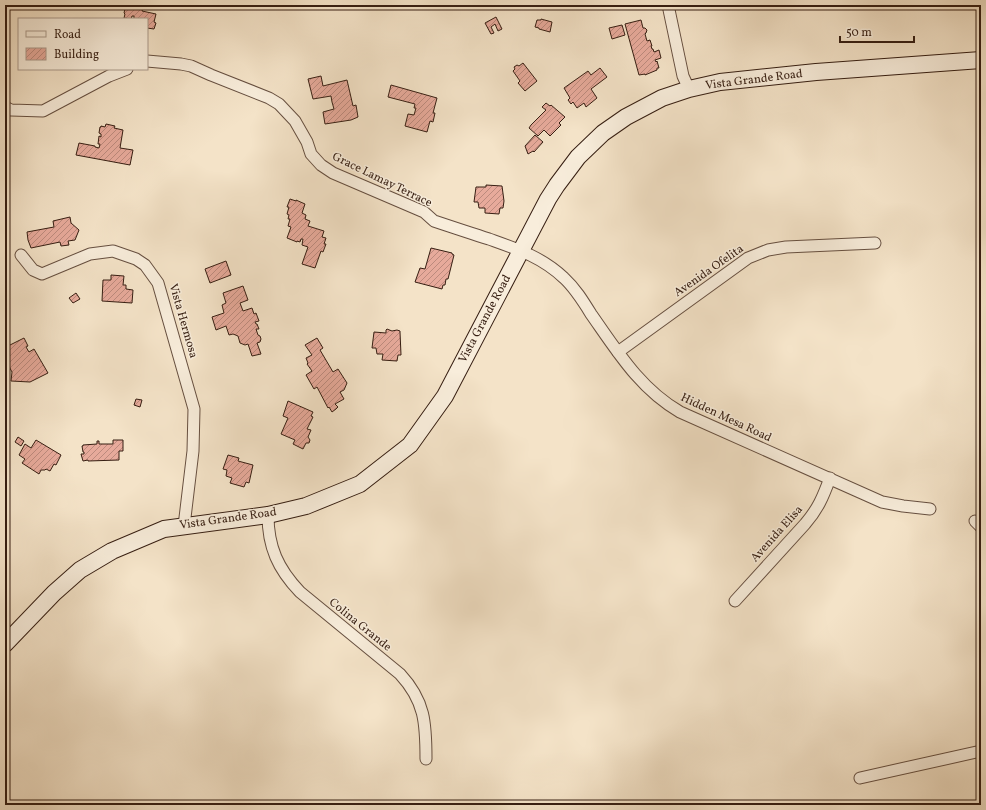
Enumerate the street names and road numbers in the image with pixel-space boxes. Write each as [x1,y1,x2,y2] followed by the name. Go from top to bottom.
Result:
[704,66,804,94] street label: Vista Grande Road
[329,149,435,211] street label: Grace Lamay Terrace
[671,241,747,301] street label: Avenida Ofelita
[455,272,515,366] street label: Vista Grande Road
[165,282,201,360] street label: Vista Hermosa
[678,390,774,446] street label: Hidden Mesa Road
[747,502,807,566] street label: Avenida Elisa
[178,504,278,534] street label: Vista Grande Road
[325,595,395,655] street label: Colina Grande

